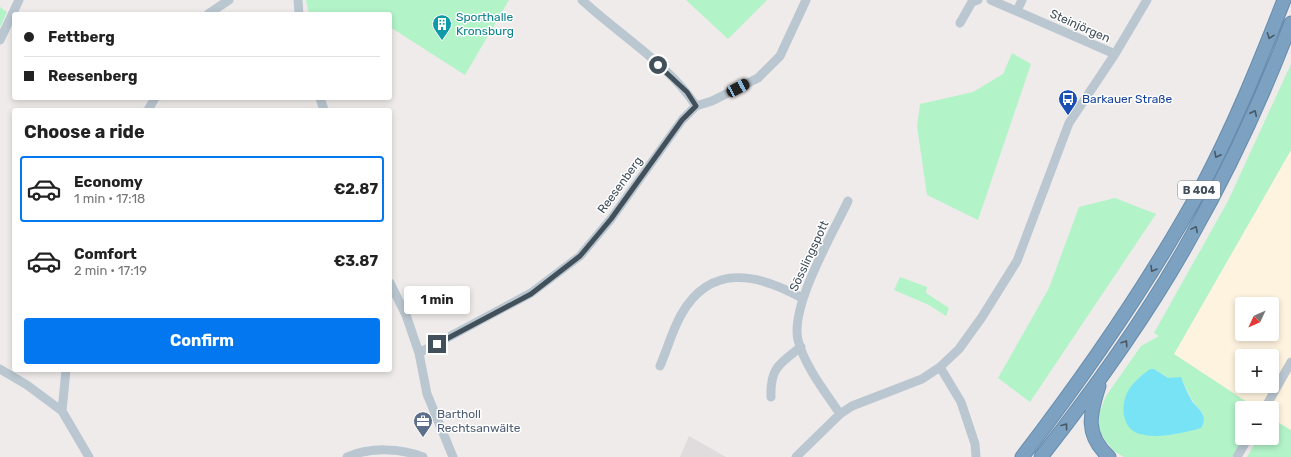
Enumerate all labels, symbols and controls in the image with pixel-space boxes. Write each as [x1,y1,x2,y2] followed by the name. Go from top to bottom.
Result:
[1048,6,1112,46] street label: Steinjörgen
[456,10,514,38] place label: Sporthalle Kronsburg
[431,13,453,41] building icon: Sporthalle Kronsburg
[48,28,115,46] text: Fettberg
[1266,33,1274,40] one-way arrow
[649,56,667,74] route start
[48,67,138,85] text: Reesenberg
[725,77,751,99] car
[1057,88,1079,116] bus stop icon: Barkauer Straße
[1082,92,1172,106] place label: Barkauer Straße
[1249,109,1257,117] one-way arrow
[24,121,145,143] text: Choose a ride
[1214,151,1222,159] one-way arrow
[595,154,645,216] street label: Reesenberg
[26,171,62,207] icon: car
[74,173,143,191] text: Economy
[334,180,378,198] text: €2.87
[1178,181,1220,199] road number: B 404
[74,191,145,206] text: 1 min · 17:18
[787,218,832,294] street label: Sösslingspott
[1191,226,1198,234] one-way arrow
[26,243,62,279] icon: car
[74,245,137,263] text: Comfort
[333,252,378,270] text: €3.87
[74,263,147,278] text: 2 min · 17:19
[1151,265,1158,272] one-way arrow
[404,286,470,314] callout: 1 min
[420,292,454,307] text: 1 min
[1235,297,1279,341] north arrow
[1235,297,1279,445] map controls
[24,318,380,364] button: Confirm
[428,335,446,353] route end
[1120,341,1127,348] one-way arrow
[1235,349,1279,393] button: +
[1235,401,1279,445] button: −
[437,407,521,435] place label: Bartholl Rechtsanwälte
[412,410,434,438] office icon: Bartholl Rechtsanwälte
[1060,423,1067,430] one-way arrow

